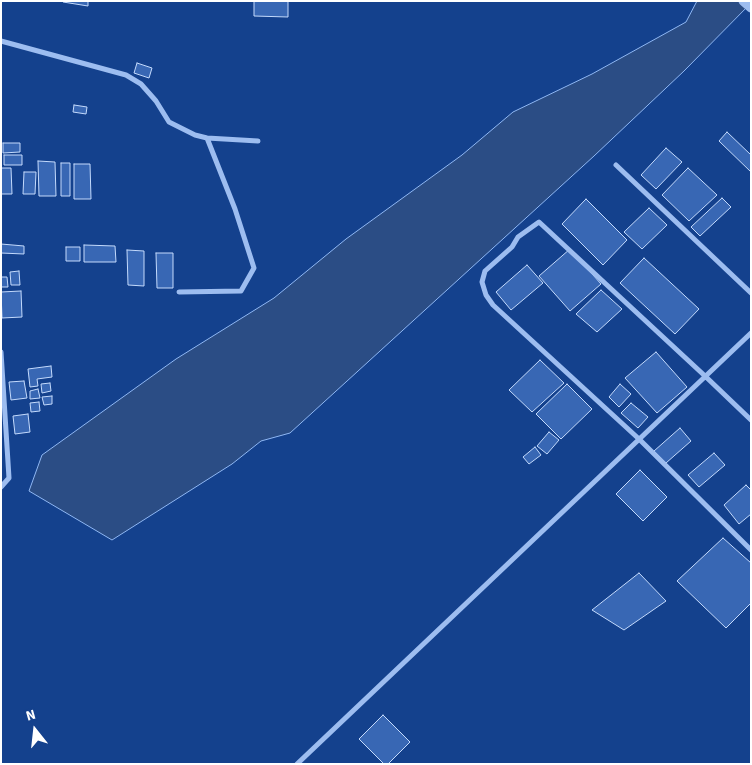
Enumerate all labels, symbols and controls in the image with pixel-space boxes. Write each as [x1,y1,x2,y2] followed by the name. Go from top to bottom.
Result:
[10,705,60,755] north arrow
[24,705,38,726] text: N

